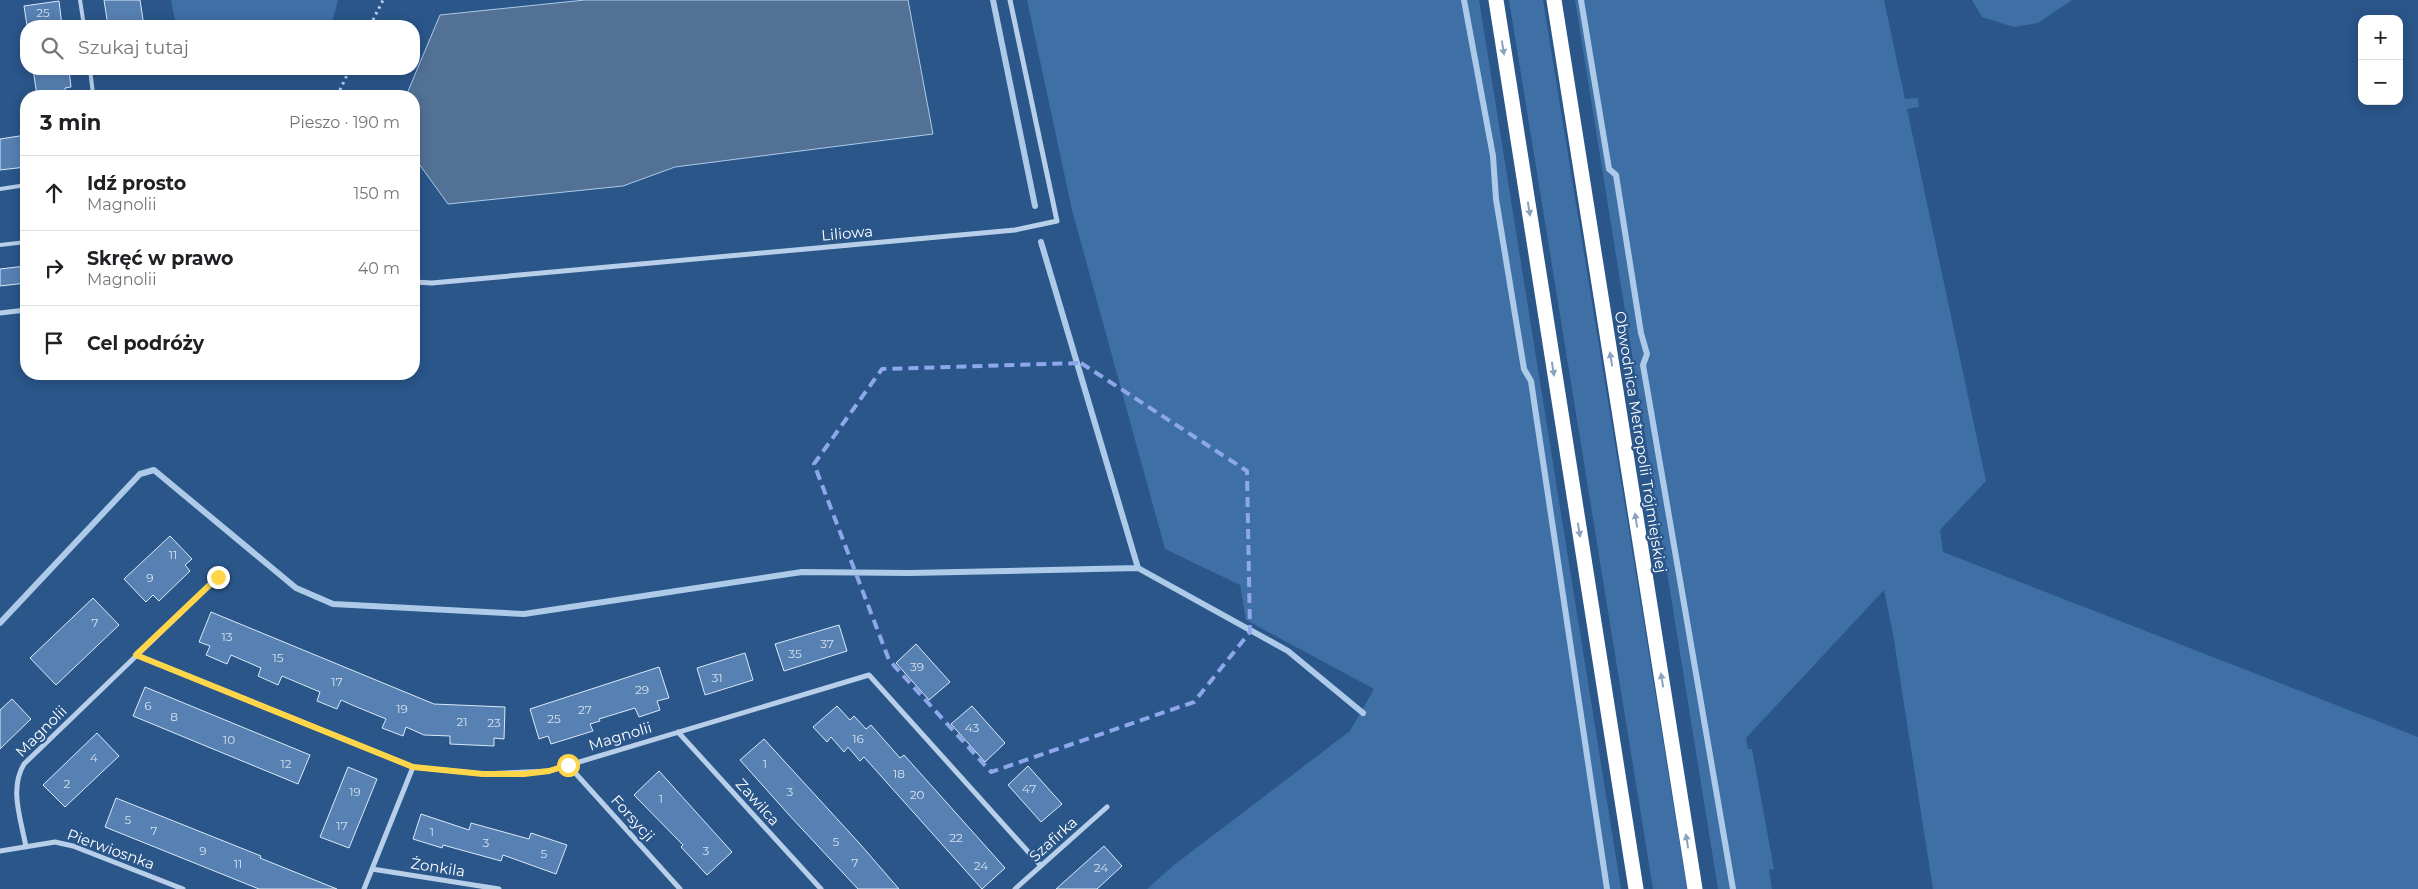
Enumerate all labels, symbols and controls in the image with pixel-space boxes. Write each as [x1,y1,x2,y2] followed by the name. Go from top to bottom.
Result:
[36,5,50,20] house number: 25
[2358,15,2403,105] map controls
[2358,15,2403,60] button: +
[20,20,420,75] search box
[38,34,66,62] icon: search
[78,36,189,59] text: Szukaj tutaj
[1500,41,1508,57] one-way arrow
[2358,60,2403,105] button: −
[40,110,101,135] text: 3 min
[289,113,400,132] text: Pieszo · 190 m
[87,172,186,195] text: Idź prosto
[40,179,68,207] icon: ahead
[353,184,400,203] text: 150 m
[87,195,156,214] text: Magnolii
[1525,201,1533,217] one-way arrow
[820,221,874,245] street label: Liliowa
[87,247,233,270] text: Skręć w prawo
[40,254,68,282] icon: right
[358,259,400,278] text: 40 m
[87,270,156,289] text: Magnolii
[1611,310,1671,574] street label: Obwodnica Metropolii Trójmiejskiej
[40,329,68,357] icon: arrive
[87,332,204,355] text: Cel podróży
[1606,351,1614,367] one-way arrow
[1550,362,1558,378] one-way arrow
[1632,511,1640,527] one-way arrow
[1575,522,1583,538] one-way arrow
[169,547,177,562] house number: 11
[207,566,230,589] route end
[146,570,154,585] house number: 9
[91,615,99,630] house number: 7
[221,629,233,644] house number: 13
[820,636,834,651] house number: 37
[788,646,802,661] house number: 35
[272,650,284,665] house number: 15
[910,659,924,674] house number: 39
[711,670,723,685] house number: 31
[1657,672,1665,688] one-way arrow
[331,674,343,689] house number: 17
[635,682,649,697] house number: 29
[144,698,152,713] house number: 6
[11,701,71,761] street label: Magnolii
[396,701,408,716] house number: 19
[578,702,592,717] house number: 27
[170,709,178,724] house number: 8
[547,711,561,726] house number: 25
[456,714,468,729] house number: 21
[487,715,501,730] house number: 23
[586,717,654,755] street label: Magnolii
[965,720,979,735] house number: 43
[852,731,864,746] house number: 16
[223,732,235,747] house number: 10
[90,750,98,765] house number: 4
[557,754,580,777] route start
[280,756,292,771] house number: 12
[763,756,767,771] house number: 1
[893,766,905,781] house number: 18
[732,774,784,830] street label: Zawilca
[64,776,71,791] house number: 2
[1022,781,1036,796] house number: 47
[349,784,361,799] house number: 19
[787,784,794,799] house number: 3
[910,787,924,802] house number: 20
[607,791,659,845] street label: Forsycji
[659,791,663,806] house number: 1
[125,812,132,827] house number: 5
[1025,812,1081,866] street label: Szafirka
[336,818,348,833] house number: 17
[150,823,158,838] house number: 7
[65,824,157,874] street label: Pierwiosnka
[430,824,434,839] house number: 1
[949,830,963,845] house number: 22
[1683,832,1691,848] one-way arrow
[833,834,840,849] house number: 5
[483,835,490,850] house number: 3
[199,843,207,858] house number: 9
[703,843,710,858] house number: 3
[541,846,548,861] house number: 5
[409,853,467,881] street label: Żonkila
[851,855,859,870] house number: 7
[234,856,242,871] house number: 11
[974,858,988,873] house number: 24
[1094,860,1108,875] house number: 24

